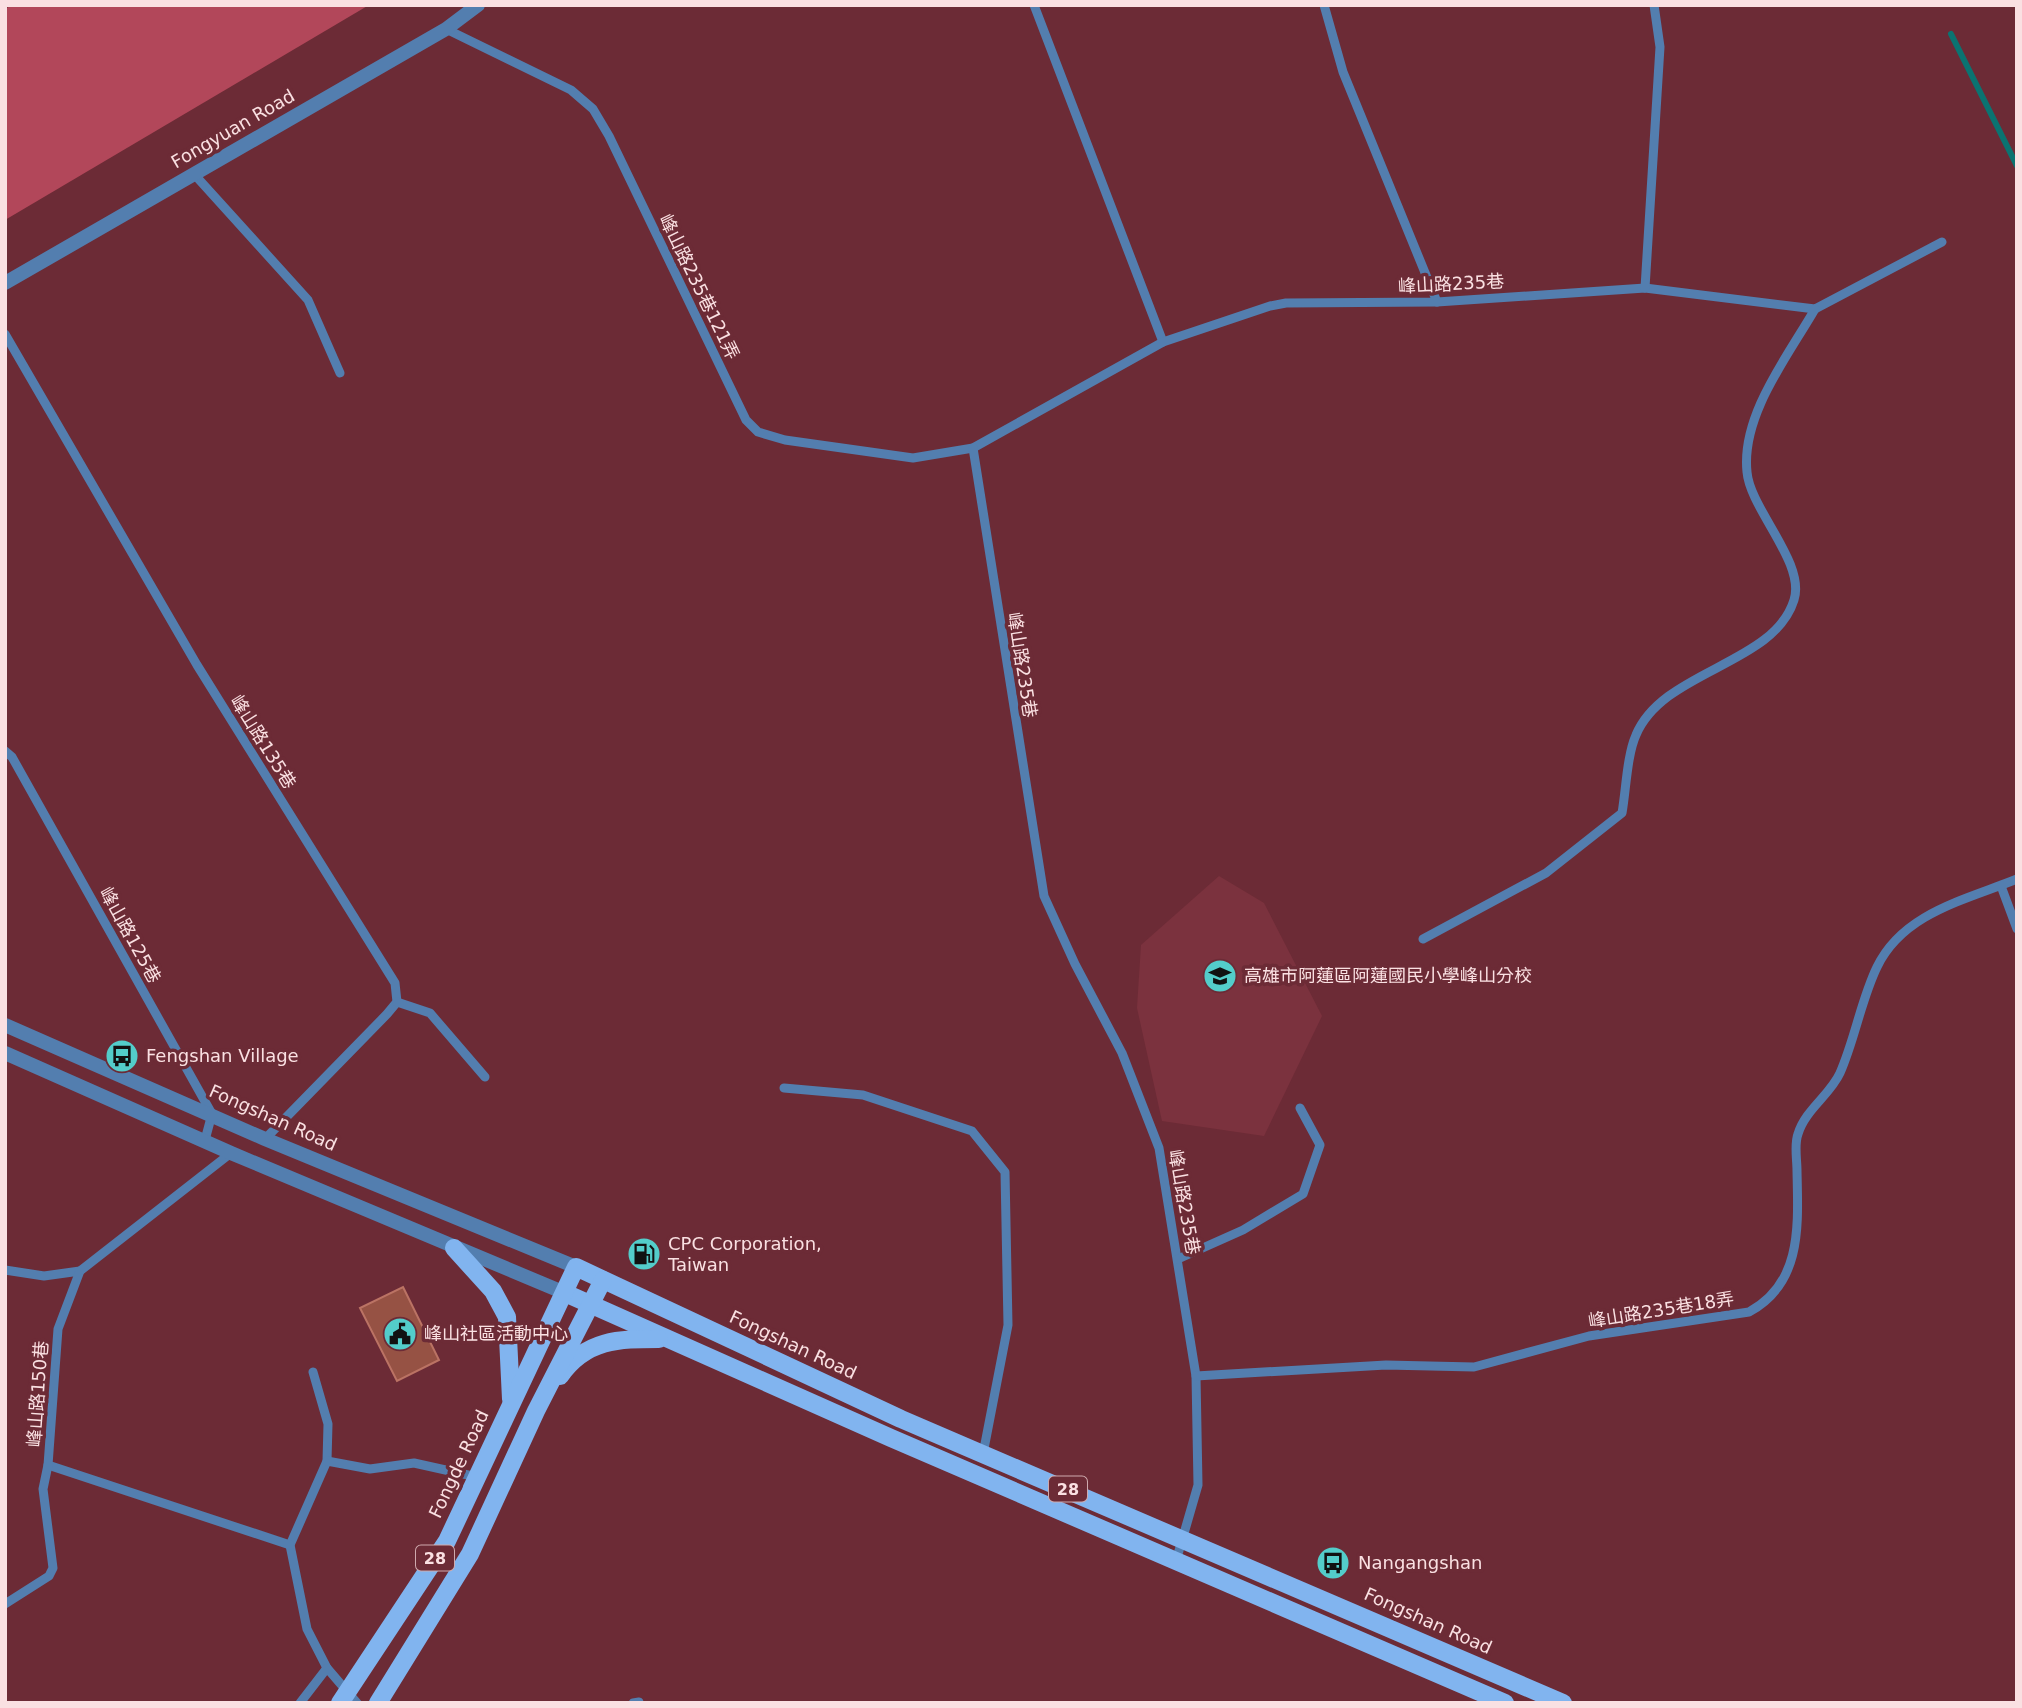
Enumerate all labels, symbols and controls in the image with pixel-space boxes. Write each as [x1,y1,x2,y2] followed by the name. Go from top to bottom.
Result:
[167,85,298,172] street label: Fongyuan Road
[655,211,744,363] street label: 峰山路235巷121弄
[1397,270,1505,297] street label: 峰山路235巷
[1004,611,1041,719] street label: 峰山路235巷
[226,691,301,792] street label: 峰山路135巷
[95,883,165,986] street label: 峰山路125巷
[1201,957,1239,995] school or university icon: 高雄市阿蓮區阿蓮國民小學峰山分校
[1244,965,1532,986] place label: 高雄市阿蓮區阿蓮國民小學峰山分校
[103,1037,141,1075] bus stop icon: Fengshan Village
[146,1045,299,1066] place label: Fengshan Village
[206,1080,340,1155] street label: Fongshan Road
[1165,1148,1204,1256] street label: 峰山路235巷
[667,1233,822,1275] place label: CPC Corporation, Taiwan
[625,1235,663,1273] fuel station icon: CPC Corporation, Taiwan
[1587,1288,1735,1331] street label: 峰山路235巷18弄
[726,1306,860,1383] street label: Fongshan Road
[381,1315,419,1353] public building icon: 峰山社區活動中心
[424,1323,568,1344] place label: 峰山社區活動中心
[23,1340,52,1448] street label: 峰山路150巷
[424,1406,493,1521] street label: Fongde Road
[1049,1476,1087,1502] road number: 28
[1314,1544,1352,1582] bus stop icon: Nangangshan
[416,1546,454,1570] road number: 28
[1358,1552,1482,1573] place label: Nangangshan
[1361,1583,1495,1658] street label: Fongshan Road

